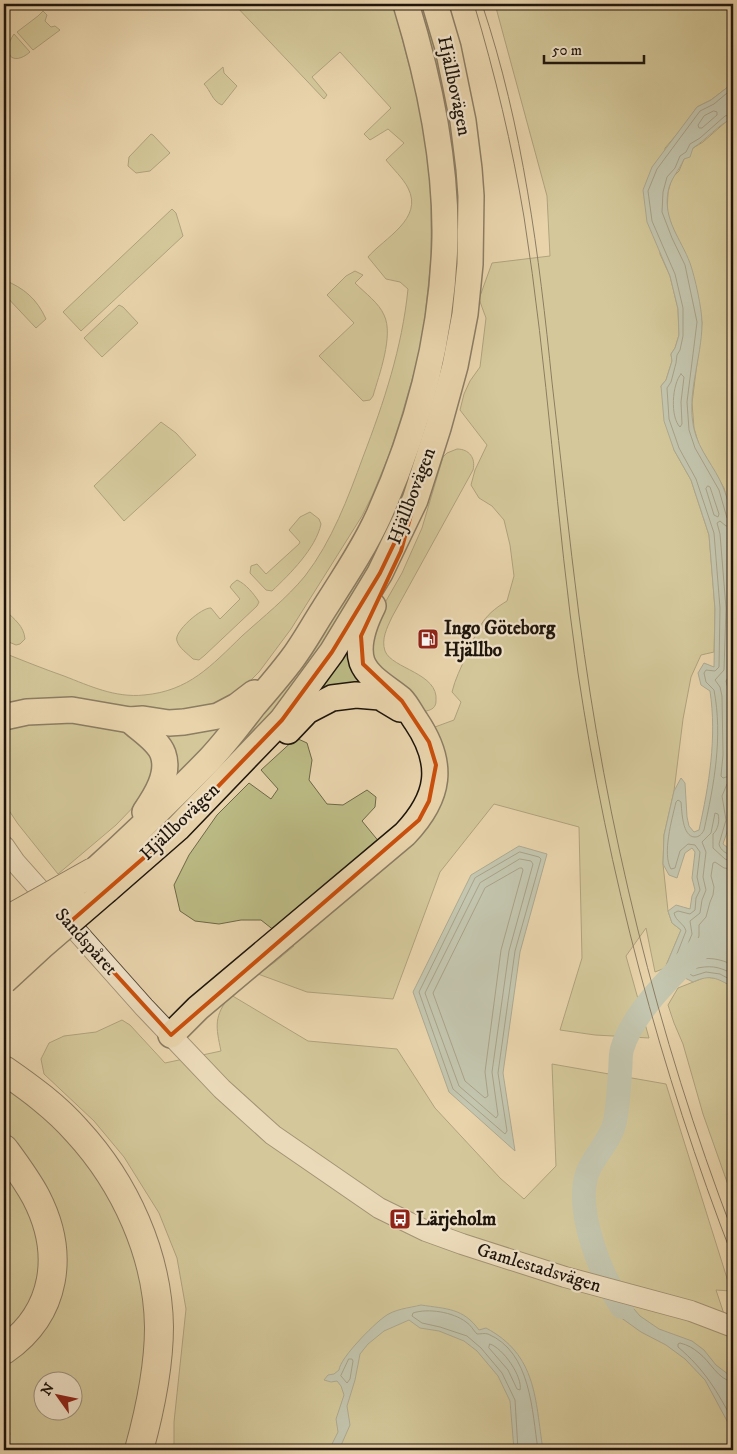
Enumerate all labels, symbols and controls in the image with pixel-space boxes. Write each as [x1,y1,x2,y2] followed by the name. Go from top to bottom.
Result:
[544,32,644,64] scale bar
[432,34,476,138] street label: Hjällbovägen
[552,41,582,60] text: 50 m
[383,444,441,548] street label: Hjällbovägen
[444,617,556,663] place label: Ingo Göteborg Hjällbo
[416,627,440,651] fuel station icon: Ingo Göteborg Hjällbo
[135,778,225,866] street label: Hjällbovägen
[50,904,122,980] street label: Sandspåret
[388,1207,412,1231] bus stop icon: Lärjeholm
[416,1208,497,1232] place label: Lärjeholm
[474,1238,604,1298] street label: Gamlestadsvägen
[32,1372,82,1422] north arrow
[37,1379,59,1399] text: N

